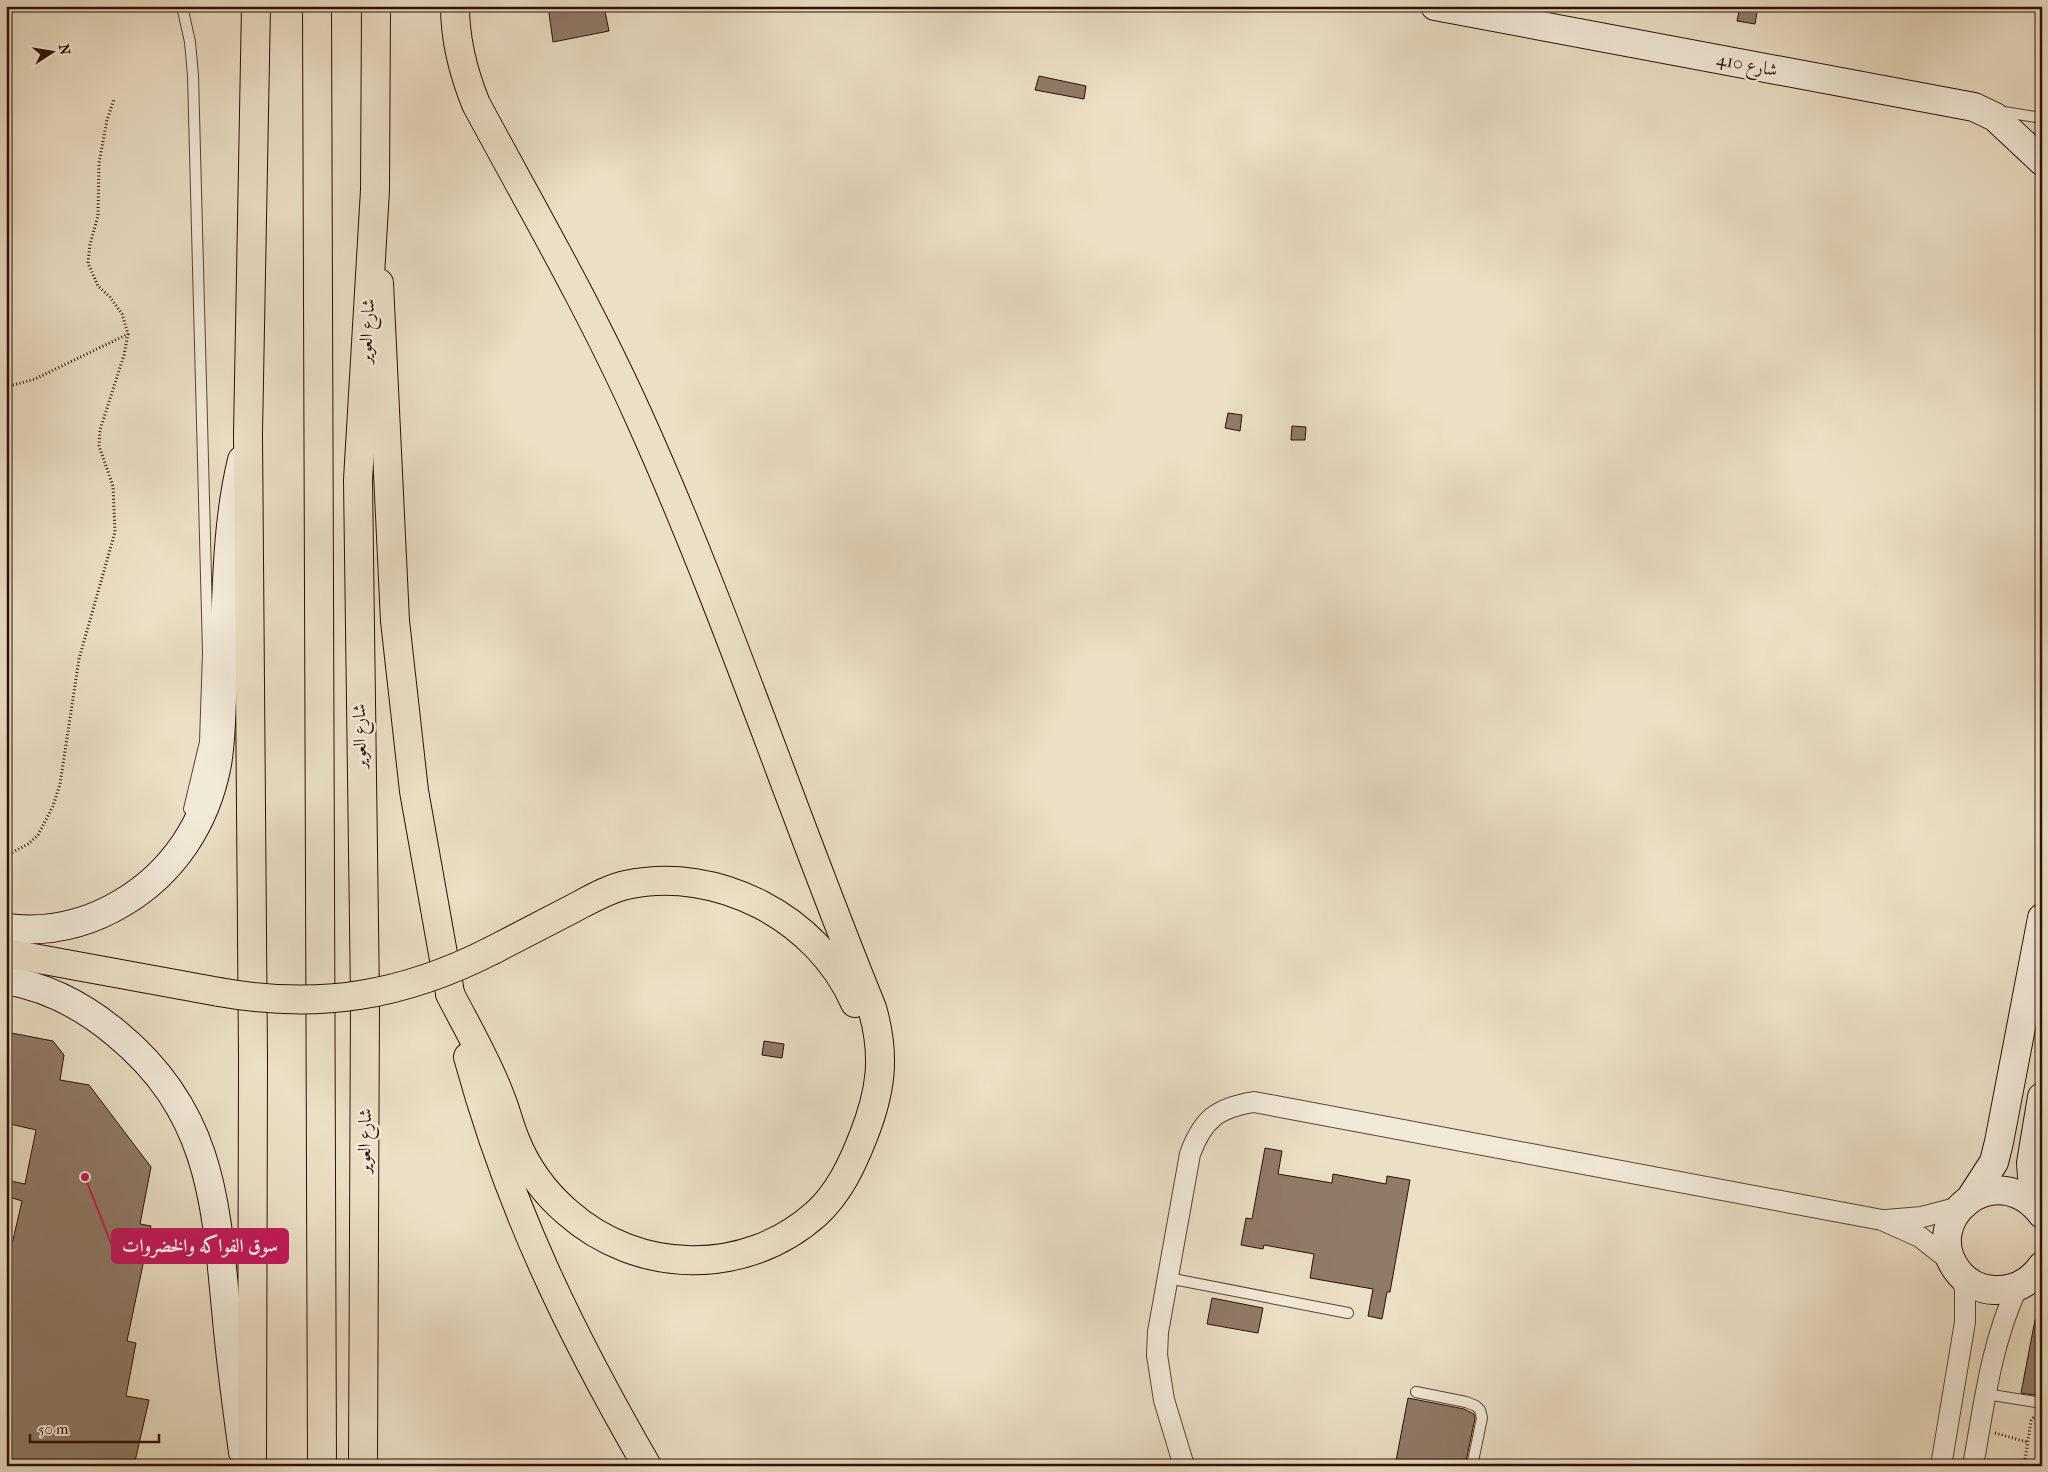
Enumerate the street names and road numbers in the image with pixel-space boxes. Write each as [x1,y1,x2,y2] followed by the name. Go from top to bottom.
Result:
[1714,49,1779,85] street label: شارع 410
[355,298,383,366] street label: شارع العوير
[349,703,375,771] street label: شارع العوير
[354,1108,380,1176] street label: شارع العوير

